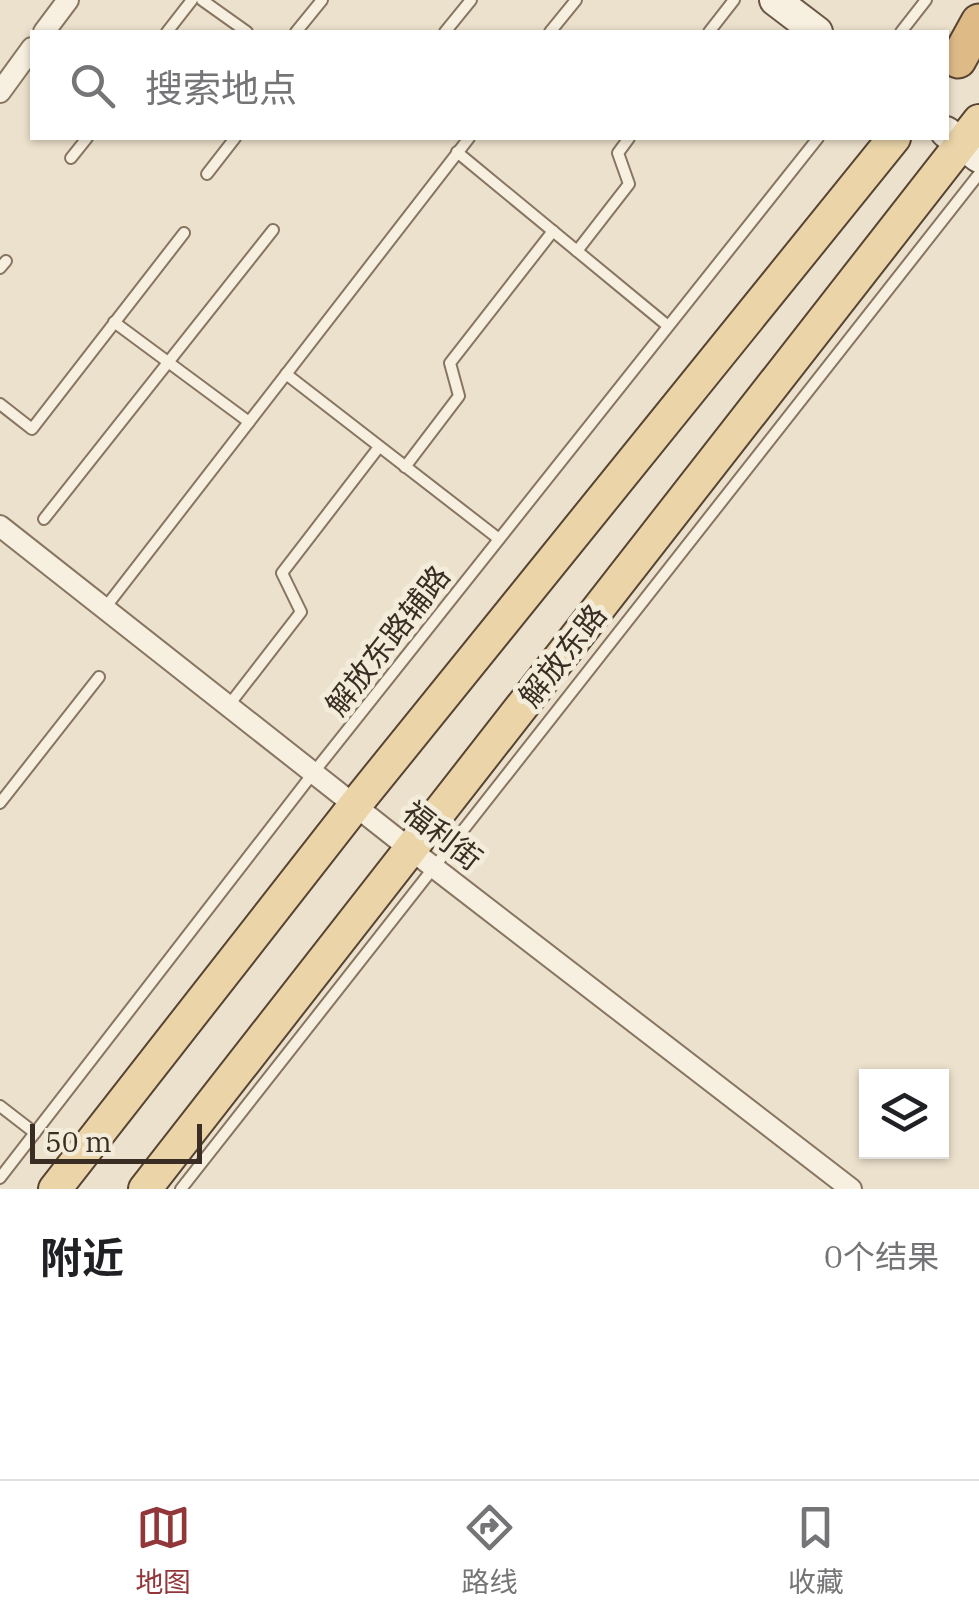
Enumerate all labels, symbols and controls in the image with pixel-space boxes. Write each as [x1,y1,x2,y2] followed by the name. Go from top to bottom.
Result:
[30,30,949,140] search box
[65,58,120,113] icon: search
[145,63,297,112] text: 搜索地点
[316,557,458,723] street label: 解放东路辅路
[510,596,614,714] street label: 解放东路
[396,792,490,878] street label: 福利街
[859,1069,949,1159] map controls
[859,1069,949,1159] button: layers
[30,1119,202,1164] scale bar
[45,1123,112,1160] text: 50 m
[40,1230,124,1285] text: 附近
[824,1235,939,1277] text: 0个结果
[135,1500,191,1600] tab: 地图
[461,1500,518,1600] tab: 路线
[788,1500,844,1600] tab: 收藏

